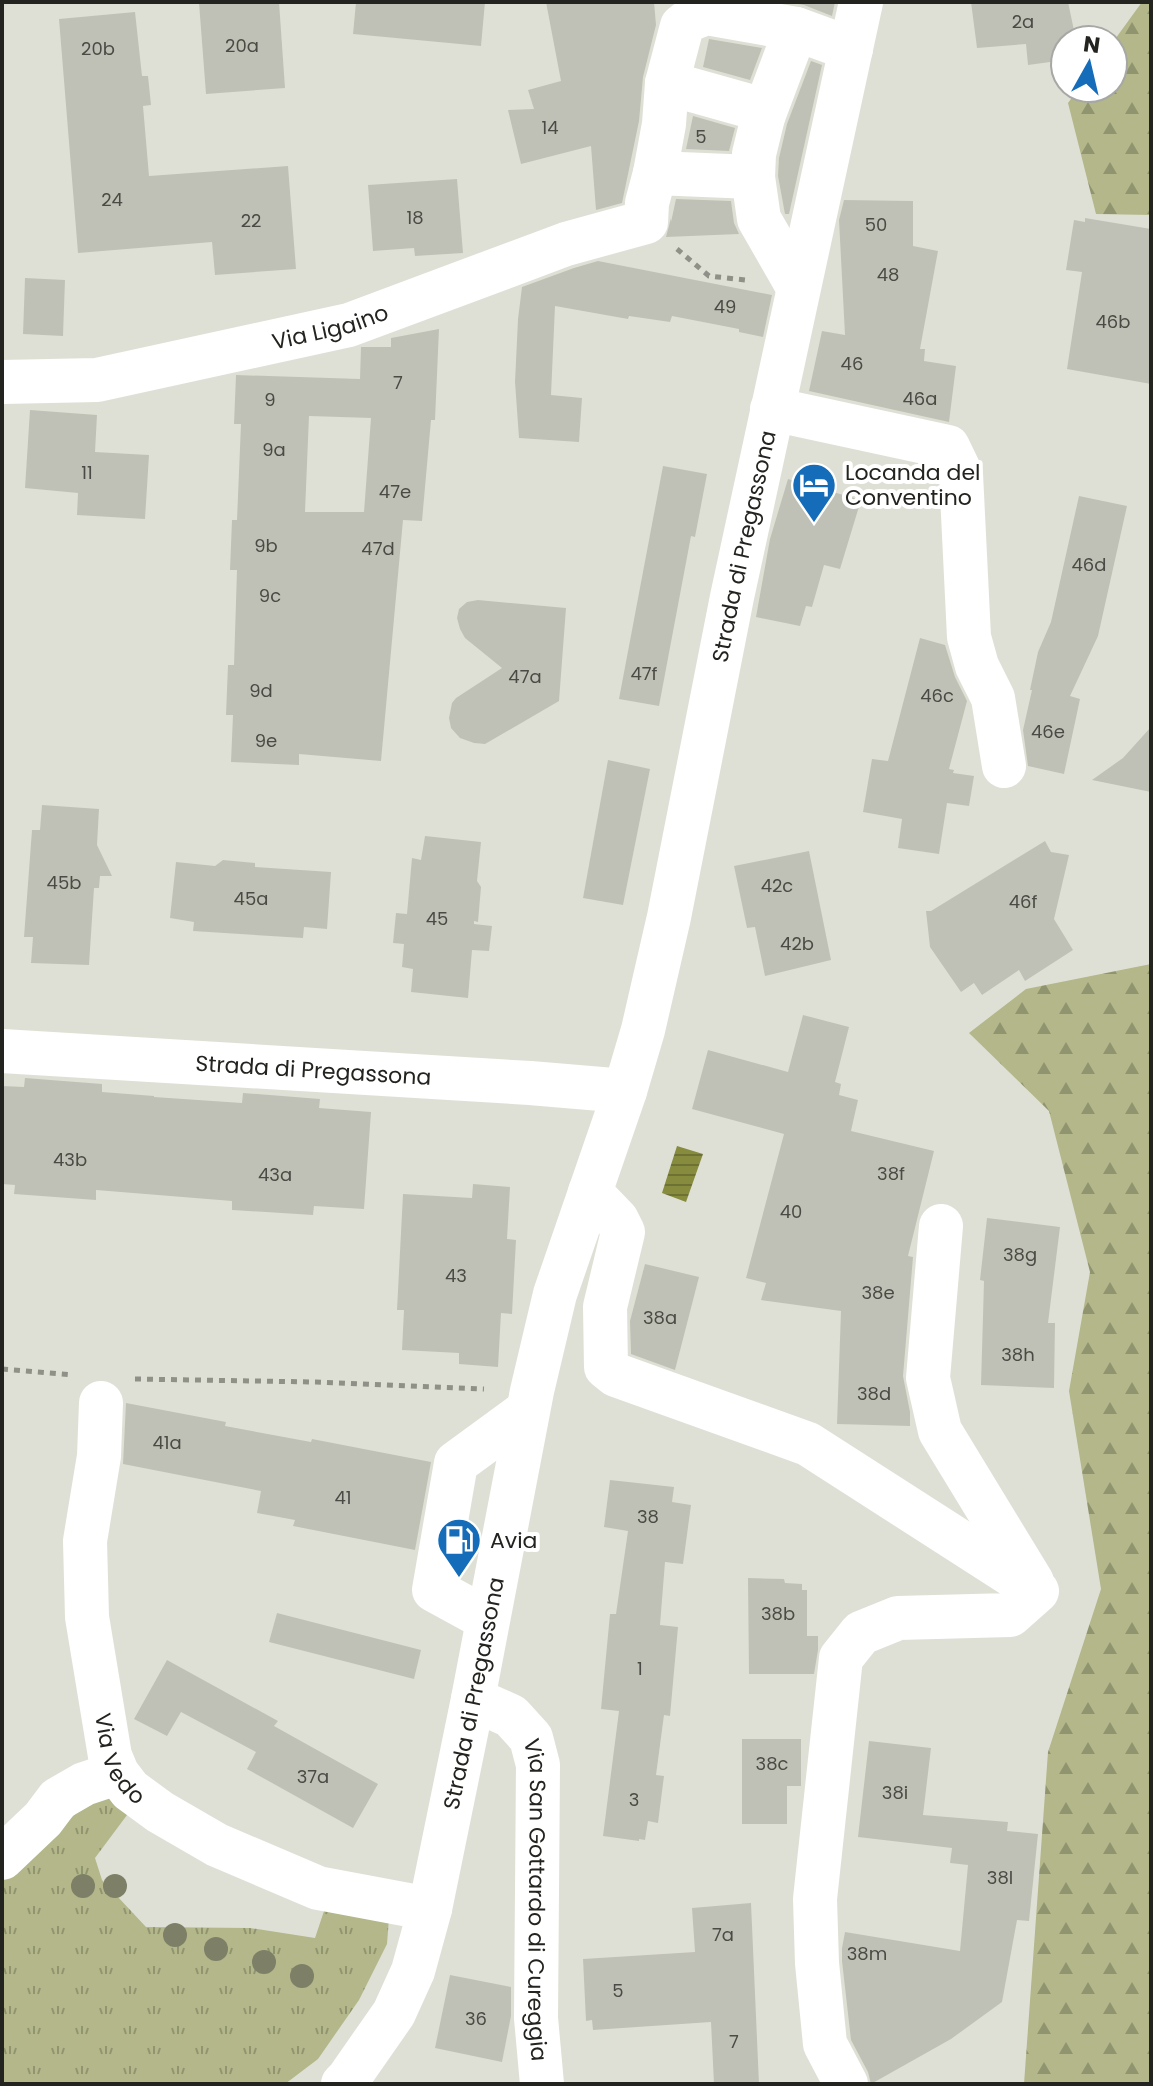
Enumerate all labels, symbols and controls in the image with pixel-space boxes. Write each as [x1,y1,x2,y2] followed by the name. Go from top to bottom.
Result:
[1012,9,1034,34] house number: 2a
[1049,24,1129,104] north arrow
[1081,28,1102,61] text: N
[225,33,259,58] house number: 20a
[81,36,115,61] house number: 20b
[541,115,559,140] house number: 14
[695,124,707,149] house number: 5
[101,187,123,212] house number: 24
[406,205,424,230] house number: 18
[241,208,261,233] house number: 22
[865,212,887,237] house number: 50
[877,262,899,287] house number: 48
[714,294,736,319] house number: 49
[269,296,393,357] street label: Via Ligaino
[1096,309,1130,334] house number: 46b
[841,351,863,376] house number: 46
[393,370,403,395] house number: 7
[903,386,937,411] house number: 46a
[264,387,276,412] house number: 9
[704,427,783,665] street label: Strada di Pregassona
[262,437,286,462] house number: 9a
[845,457,980,513] place label: Locanda del Conventino
[81,460,93,485] house number: 11
[790,461,838,524] hotel icon: Locanda del Conventino
[379,479,411,504] house number: 47e
[254,533,278,558] house number: 9b
[361,536,395,561] house number: 47d
[1072,552,1106,577] house number: 46d
[259,583,281,608] house number: 9c
[630,661,658,686] house number: 47f
[508,664,542,689] house number: 47a
[249,678,273,703] house number: 9d
[920,683,954,708] house number: 46c
[1031,719,1065,744] house number: 46e
[255,728,277,753] house number: 9e
[47,870,81,895] house number: 45b
[761,873,793,898] house number: 42c
[234,886,268,911] house number: 45a
[1009,889,1037,914] house number: 46f
[426,906,448,931] house number: 45
[780,931,814,956] house number: 42b
[195,1047,432,1092] street label: Strada di Pregassona
[53,1147,87,1172] house number: 43b
[877,1161,905,1186] house number: 38f
[258,1162,292,1187] house number: 43a
[780,1199,802,1224] house number: 40
[1003,1242,1037,1267] house number: 38g
[445,1263,467,1288] house number: 43
[861,1280,895,1305] house number: 38e
[643,1305,677,1330] house number: 38a
[1001,1342,1035,1367] house number: 38h
[857,1381,891,1406] house number: 38d
[152,1430,182,1455] house number: 41a
[334,1485,352,1510] house number: 41
[637,1504,659,1529] house number: 38
[435,1516,483,1579] fuel station icon: Avia
[490,1525,537,1556] place label: Avia
[435,1574,512,1812] street label: Strada di Pregassona
[761,1601,795,1626] house number: 38b
[637,1656,643,1681] house number: 1
[88,1711,152,1812] street label: Via Vedo
[516,1735,555,2063] street label: Via San Gottardo di Cureggia
[756,1751,789,1776] house number: 38c
[297,1764,329,1789] house number: 37a
[882,1780,908,1805] house number: 38i
[629,1787,639,1812] house number: 3
[987,1865,1013,1890] house number: 38l
[712,1922,734,1947] house number: 7a
[847,1941,887,1966] house number: 38m
[612,1978,624,2003] house number: 5
[465,2006,487,2031] house number: 36
[729,2029,739,2054] house number: 7

